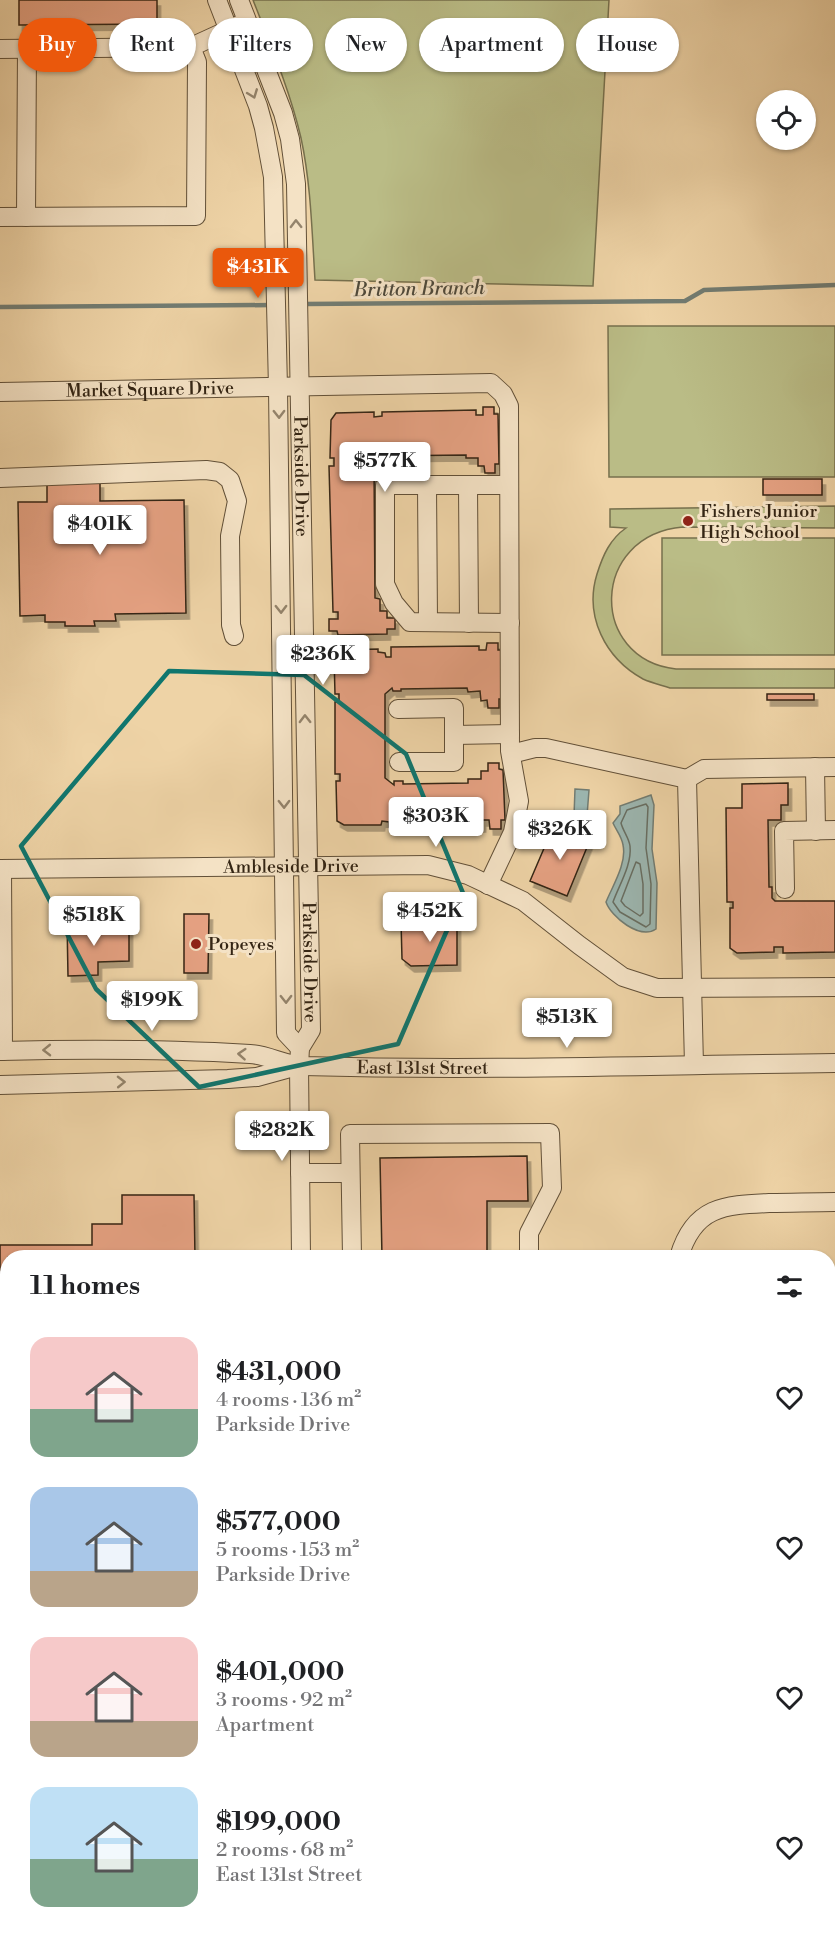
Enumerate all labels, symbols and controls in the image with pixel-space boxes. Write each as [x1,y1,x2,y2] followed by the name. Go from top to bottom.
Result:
[18,18,97,72] chip: Buy
[109,18,196,72] chip: Rent
[208,18,313,72] chip: Filters
[325,18,407,72] chip: New
[419,18,564,72] chip: Apartment
[576,18,679,72] chip: House
[246,87,258,98] one-way arrow
[756,90,816,150] map controls
[756,90,816,150] button: locate
[290,220,303,229] one-way arrow
[216,248,300,299] pin: $431K
[227,255,289,280] text: $431K
[352,276,486,303] water label: Britton Branch
[66,377,234,403] street label: Market Square Drive
[272,409,285,418] one-way arrow
[288,416,313,537] street label: Parkside Drive
[343,442,427,493] pin: $577K
[353,449,417,474] text: $577K
[700,500,817,544] place label: Fishers Junior High School
[58,505,142,556] pin: $401K
[68,512,133,537] text: $401K
[681,514,695,528] marker: Fishers Junior High School
[275,604,287,613] one-way arrow
[281,635,365,686] pin: $236K
[290,642,356,667] text: $236K
[299,715,311,724] one-way arrow
[394,797,478,848] pin: $303K
[277,799,290,808] one-way arrow
[403,804,469,829] text: $303K
[518,810,602,861] pin: $326K
[527,817,593,842] text: $326K
[222,855,359,879] street label: Ambleside Drive
[388,892,472,943] pin: $452K
[52,896,136,947] pin: $518K
[397,899,463,924] text: $452K
[297,902,322,1023] street label: Parkside Drive
[63,903,125,928] text: $518K
[208,933,274,956] place label: Popeyes
[189,937,203,951] marker: Popeyes
[110,981,194,1032] pin: $199K
[121,988,183,1013] text: $199K
[279,994,292,1003] one-way arrow
[525,998,609,1049] pin: $513K
[536,1005,598,1030] text: $513K
[42,1044,51,1056] one-way arrow
[237,1047,246,1060] one-way arrow
[356,1056,489,1080] street label: East 131st Street
[117,1076,126,1089] one-way arrow
[240,1111,324,1162] pin: $282K
[249,1118,315,1143] text: $282K
[30,1270,140,1302] text: 11 homes
[773,1270,806,1303] icon: filters
[216,1356,341,1388] text: $431,000
[78,1361,150,1433] icon: home
[773,1381,806,1414] icon: heart
[216,1388,361,1413] text: 4 rooms · 136 m²
[216,1413,350,1438] text: Parkside Drive
[216,1506,341,1538] text: $577,000
[78,1511,150,1583] icon: home
[773,1531,806,1564] icon: heart
[216,1538,359,1563] text: 5 rooms · 153 m²
[216,1563,350,1588] text: Parkside Drive
[216,1656,344,1688] text: $401,000
[78,1661,150,1733] icon: home
[773,1681,806,1714] icon: heart
[216,1688,352,1713] text: 3 rooms · 92 m²
[216,1713,314,1738] text: Apartment
[216,1806,341,1838] text: $199,000
[78,1811,150,1883] icon: home
[773,1831,806,1864] icon: heart
[216,1838,353,1863] text: 2 rooms · 68 m²
[216,1863,362,1888] text: East 131st Street

